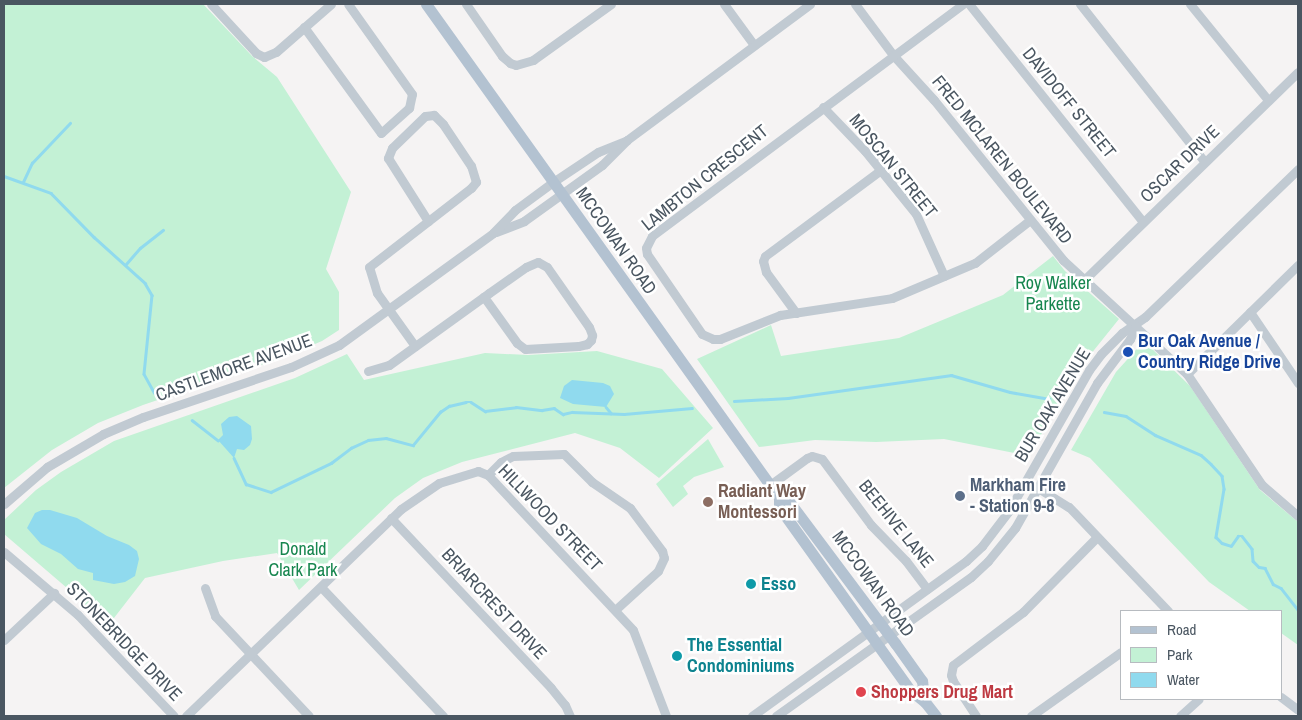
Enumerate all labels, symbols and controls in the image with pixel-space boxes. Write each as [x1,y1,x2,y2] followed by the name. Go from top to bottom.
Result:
[1018,43,1120,163] street label: DAVIDOFF STREET
[927,71,1077,249] street label: FRED MCLAREN BOULEVARD
[845,110,941,222] street label: MOSCAN STREET
[637,120,773,236] street label: LAMBTON CRESCENT
[1136,121,1224,207] street label: OSCAR DRIVE
[571,183,661,299] street label: MCCOWAN ROAD
[1015,273,1091,316] park label: Roy Walker Parkette
[153,330,315,406] street label: CASTLEMORE AVENUE
[1138,331,1281,374] place label: Bur Oak Avenue / Country Ridge Drive
[1010,344,1096,466] street label: BUR OAK AVENUE
[1122,346,1134,358] marker: Bur Oak Avenue / Country Ridge Drive
[494,460,606,576] street label: HILLWOOD STREET
[970,475,1066,518] place label: Markham Fire - Station 9-8
[854,476,938,572] street label: BEEHIVE LANE
[718,481,806,524] place label: Radiant Way Montessori
[954,490,966,502] marker: Markham Fire - Station 9-8
[702,496,714,508] marker: Radiant Way Montessori
[827,527,919,641] street label: MCCOWAN ROAD
[269,539,337,582] park label: Donald Clark Park
[437,544,551,664] street label: BRIARCREST DRIVE
[761,573,796,595] place label: Esso
[62,578,186,706] street label: STONEBRIDGE DRIVE
[745,578,757,590] marker: Esso
[1120,610,1282,700] legend
[1167,619,1196,640] text: Road
[687,635,794,678] place label: The Essential Condominiums
[1167,644,1192,665] text: Park
[671,650,683,662] marker: The Essential Condominiums
[1167,669,1199,690] text: Water
[871,681,1013,703] place label: Shoppers Drug Mart
[855,686,867,698] marker: Shoppers Drug Mart

